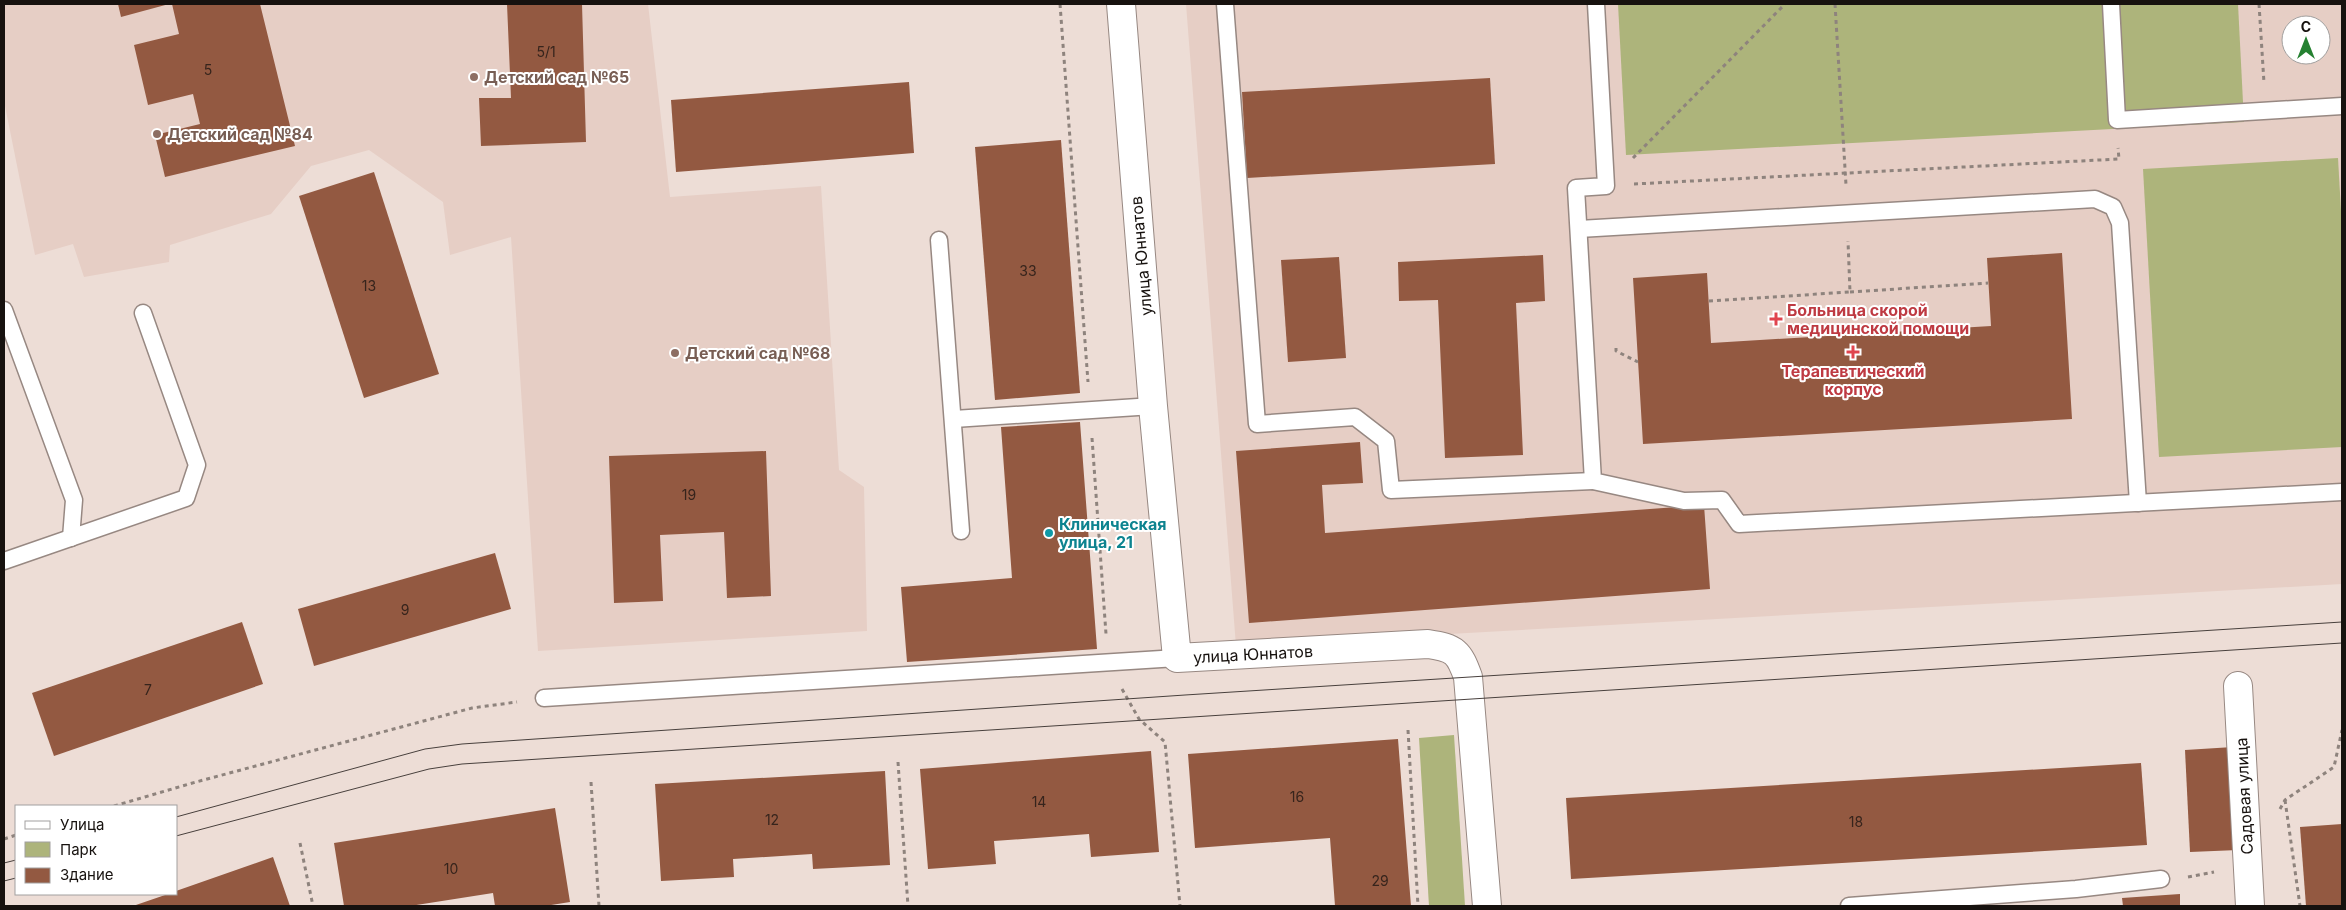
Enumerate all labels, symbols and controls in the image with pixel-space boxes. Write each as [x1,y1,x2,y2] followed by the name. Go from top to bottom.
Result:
[2281,15,2331,65] north arrow
[2301,18,2311,35] text: С
[536,43,556,60] house number: 5/1
[204,61,212,78] house number: 5
[484,67,629,87] place label: Детский сад №65
[468,71,480,83] marker: Детский сад №65
[167,124,313,144] place label: Детский сад №84
[151,128,163,140] marker: Детский сад №84
[1126,195,1156,317] street label: улица Юннатов
[1019,262,1037,279] house number: 33
[362,277,376,294] house number: 13
[1787,300,1969,338] place label: Больница скорой медицинской помощи
[1769,312,1783,326] marker: Больница скорой медицинской помощи
[685,343,830,363] place label: Детский сад №68
[1846,345,1860,359] marker: Терапевтический корпус
[669,347,681,359] marker: Детский сад №68
[1781,361,1925,399] place label: Терапевтический корпус
[682,486,696,503] house number: 19
[1059,514,1166,552] place label: Клиническая улица, 21
[1043,527,1055,539] marker: Клиническая улица, 21
[401,601,409,618] house number: 9
[1193,641,1313,667] street label: улица Юннатов
[144,681,152,698] house number: 7
[2231,737,2257,855] street label: Садовая улица
[1290,788,1304,805] house number: 16
[1032,793,1046,810] house number: 14
[15,805,178,895] legend
[765,811,779,828] house number: 12
[1849,813,1863,830] house number: 18
[60,815,104,834] text: Улица
[60,840,97,859] text: Парк
[444,860,458,877] house number: 10
[60,865,114,884] text: Здание
[1371,872,1389,889] house number: 29

